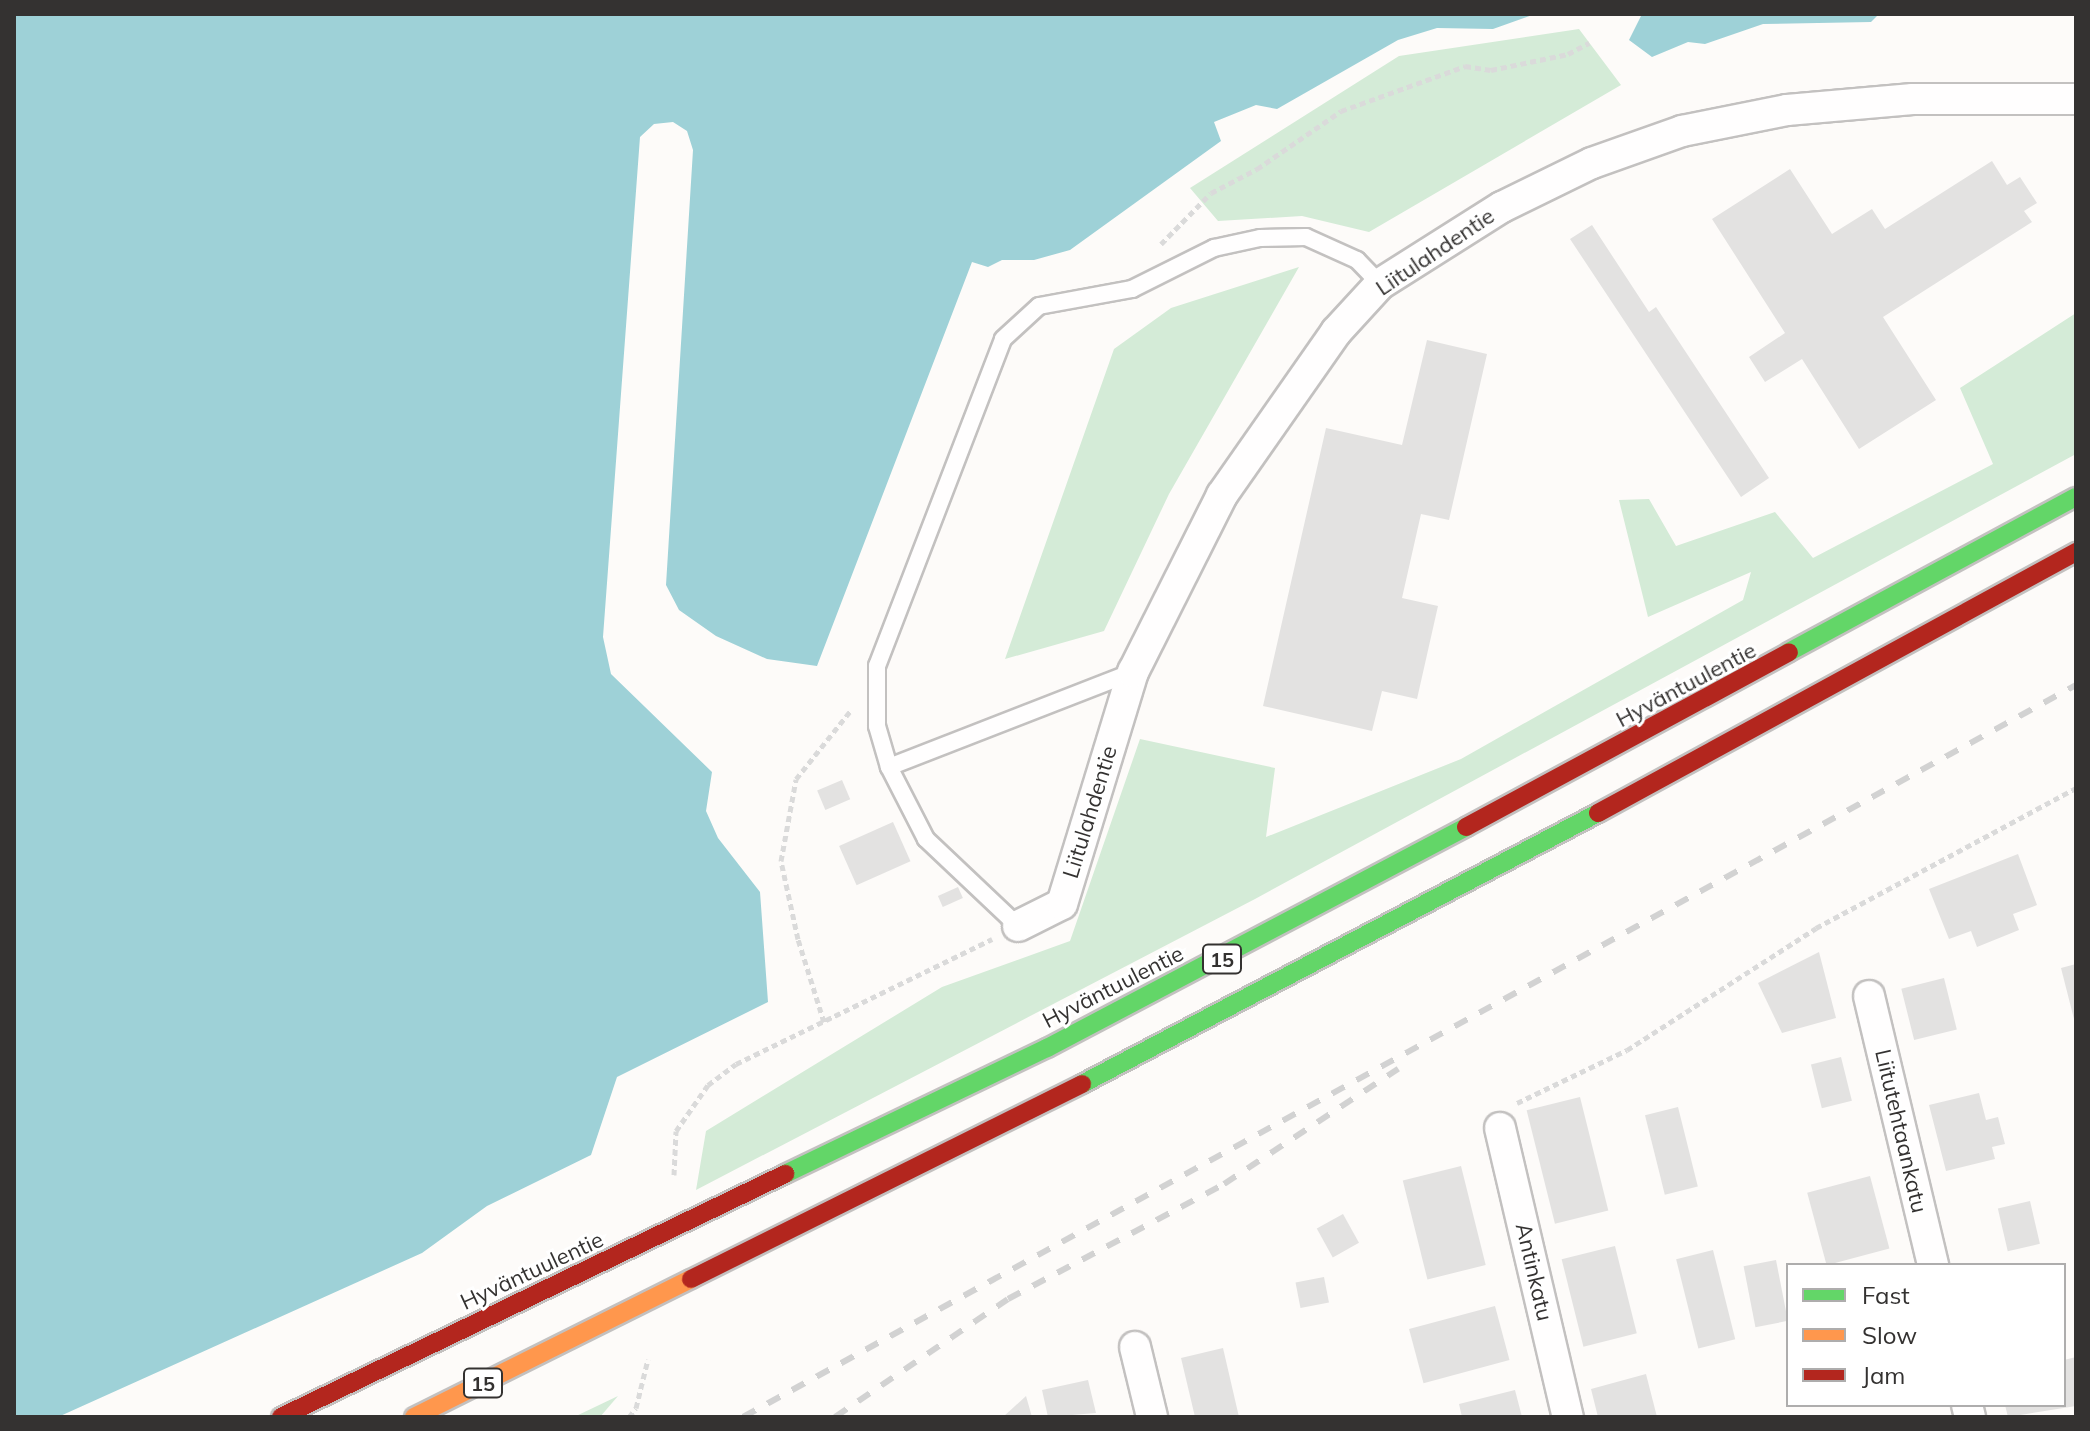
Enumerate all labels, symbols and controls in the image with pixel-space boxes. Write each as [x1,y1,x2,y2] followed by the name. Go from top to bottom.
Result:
[1371,203,1499,301] street label: Liitulahdentie
[1612,637,1760,733] street label: Hyväntuulentie
[1057,743,1123,881] street label: Liitulahdentie
[1038,940,1188,1034] street label: Hyväntuulentie
[1202,943,1242,975] road number: 15
[1869,1047,1933,1215] street label: Liitutehtaankatu
[1510,1220,1558,1324] street label: Antinkatu
[456,1226,608,1316] street label: Hyväntuulentie
[1786,1263,2066,1407] legend
[1862,1280,1910,1310] text: Fast
[1862,1320,1917,1350] text: Slow
[1862,1360,1905,1390] text: Jam
[463,1367,503,1399] road number: 15

